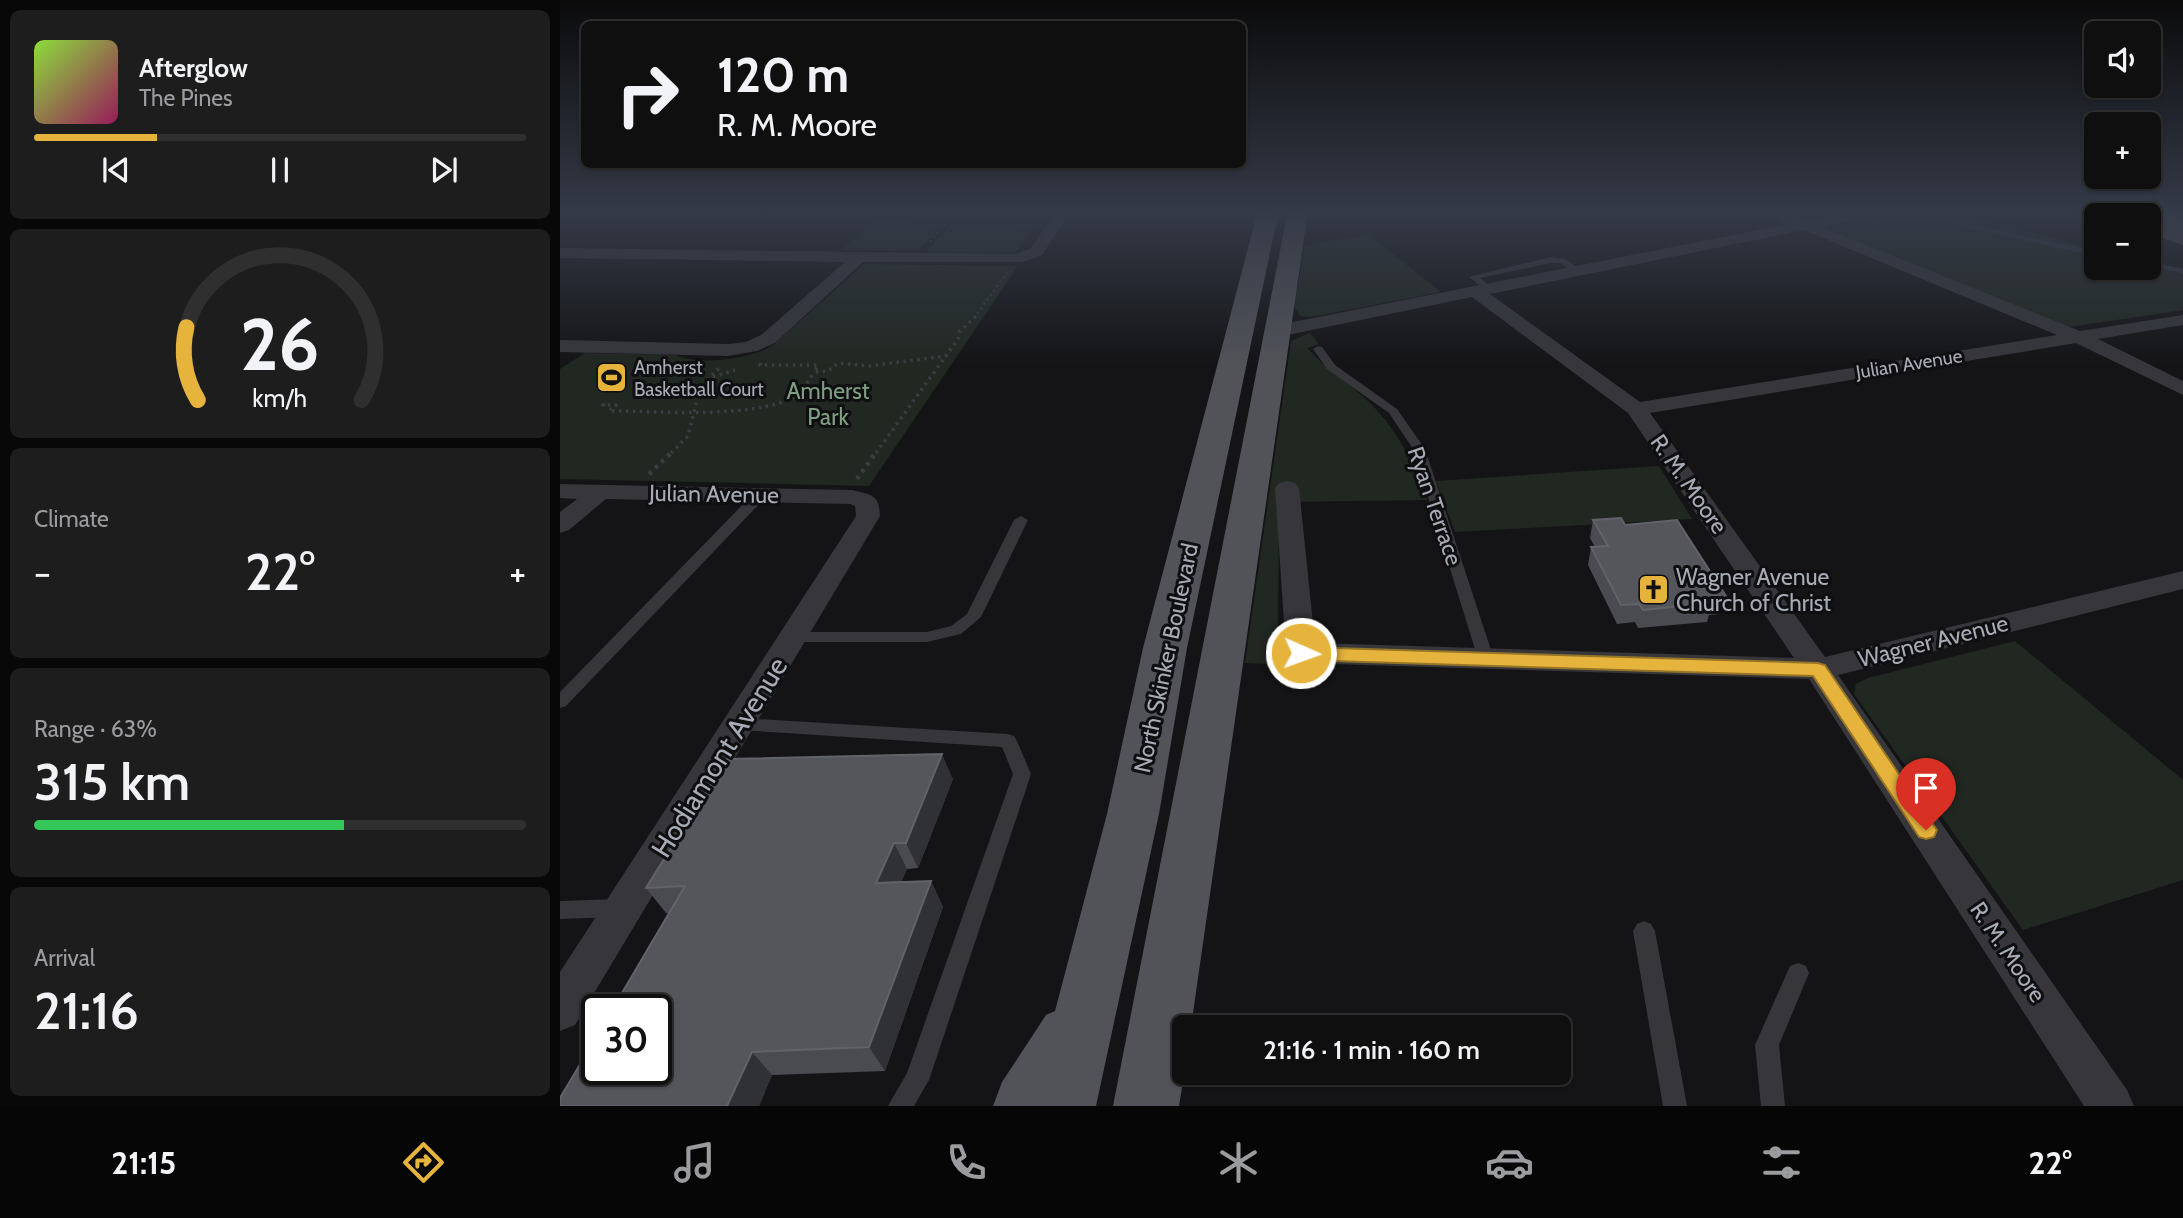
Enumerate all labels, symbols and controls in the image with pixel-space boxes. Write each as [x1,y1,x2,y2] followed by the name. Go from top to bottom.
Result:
[2084,21,2161,280] map controls
[2084,21,2161,98] button: sound
[717,45,849,104] text: 120 m
[602,49,693,140] icon: right
[139,52,248,84] text: Afterglow
[139,84,233,112] text: The Pines
[717,105,877,144] text: R. M. Moore
[2084,112,2161,189] button: +
[97,151,135,189] icon: previous
[261,151,299,189] icon: pause
[425,151,463,189] icon: next
[2084,203,2161,280] button: −
[240,300,320,388] text: 26
[1853,344,1964,384] street label: Julian Avenue
[634,356,764,401] place label: Amherst Basketball Court
[594,361,628,395] sports icon: Amherst Basketball Court
[786,377,870,431] park label: Amherst Park
[253,383,307,413] text: km/h
[1645,429,1734,539] street label: R. M. Moore
[1402,443,1468,569] street label: Ryan Terrace
[648,479,779,509] street label: Julian Avenue
[34,505,109,533] text: Climate
[245,540,315,603] text: 22°
[1128,541,1204,775] street label: North Skinker Boulevard
[34,549,51,596] text: −
[509,549,526,596] text: +
[1676,563,1831,617] place label: Wagner Avenue Church of Christ
[1636,573,1670,607] church icon: Wagner Avenue Church of Christ
[1855,609,2011,673] street label: Wagner Avenue
[1264,616,1338,690] position arrow
[644,651,794,863] street label: Hodiamont Avenue
[34,715,157,743] text: Range · 63%
[34,750,190,813] text: 315 km
[1896,758,1956,830] pin
[1907,769,1945,807] icon: arrive
[1964,897,2052,1008] street label: R. M. Moore
[34,944,95,972] text: Arrival
[34,979,139,1042] text: 21:16
[581,994,672,1085] speed limit sign: 30
[1263,1034,1480,1066] text: 21:16 · 1 min · 160 m
[399,1138,448,1187] icon: directions
[670,1138,719,1187] icon: music
[942,1138,991,1187] icon: phone
[1214,1138,1263,1187] icon: climate
[1485,1138,1534,1187] icon: car
[1757,1138,1806,1187] icon: filters
[111,1143,176,1182] text: 21:15
[2029,1143,2072,1182] text: 22°

